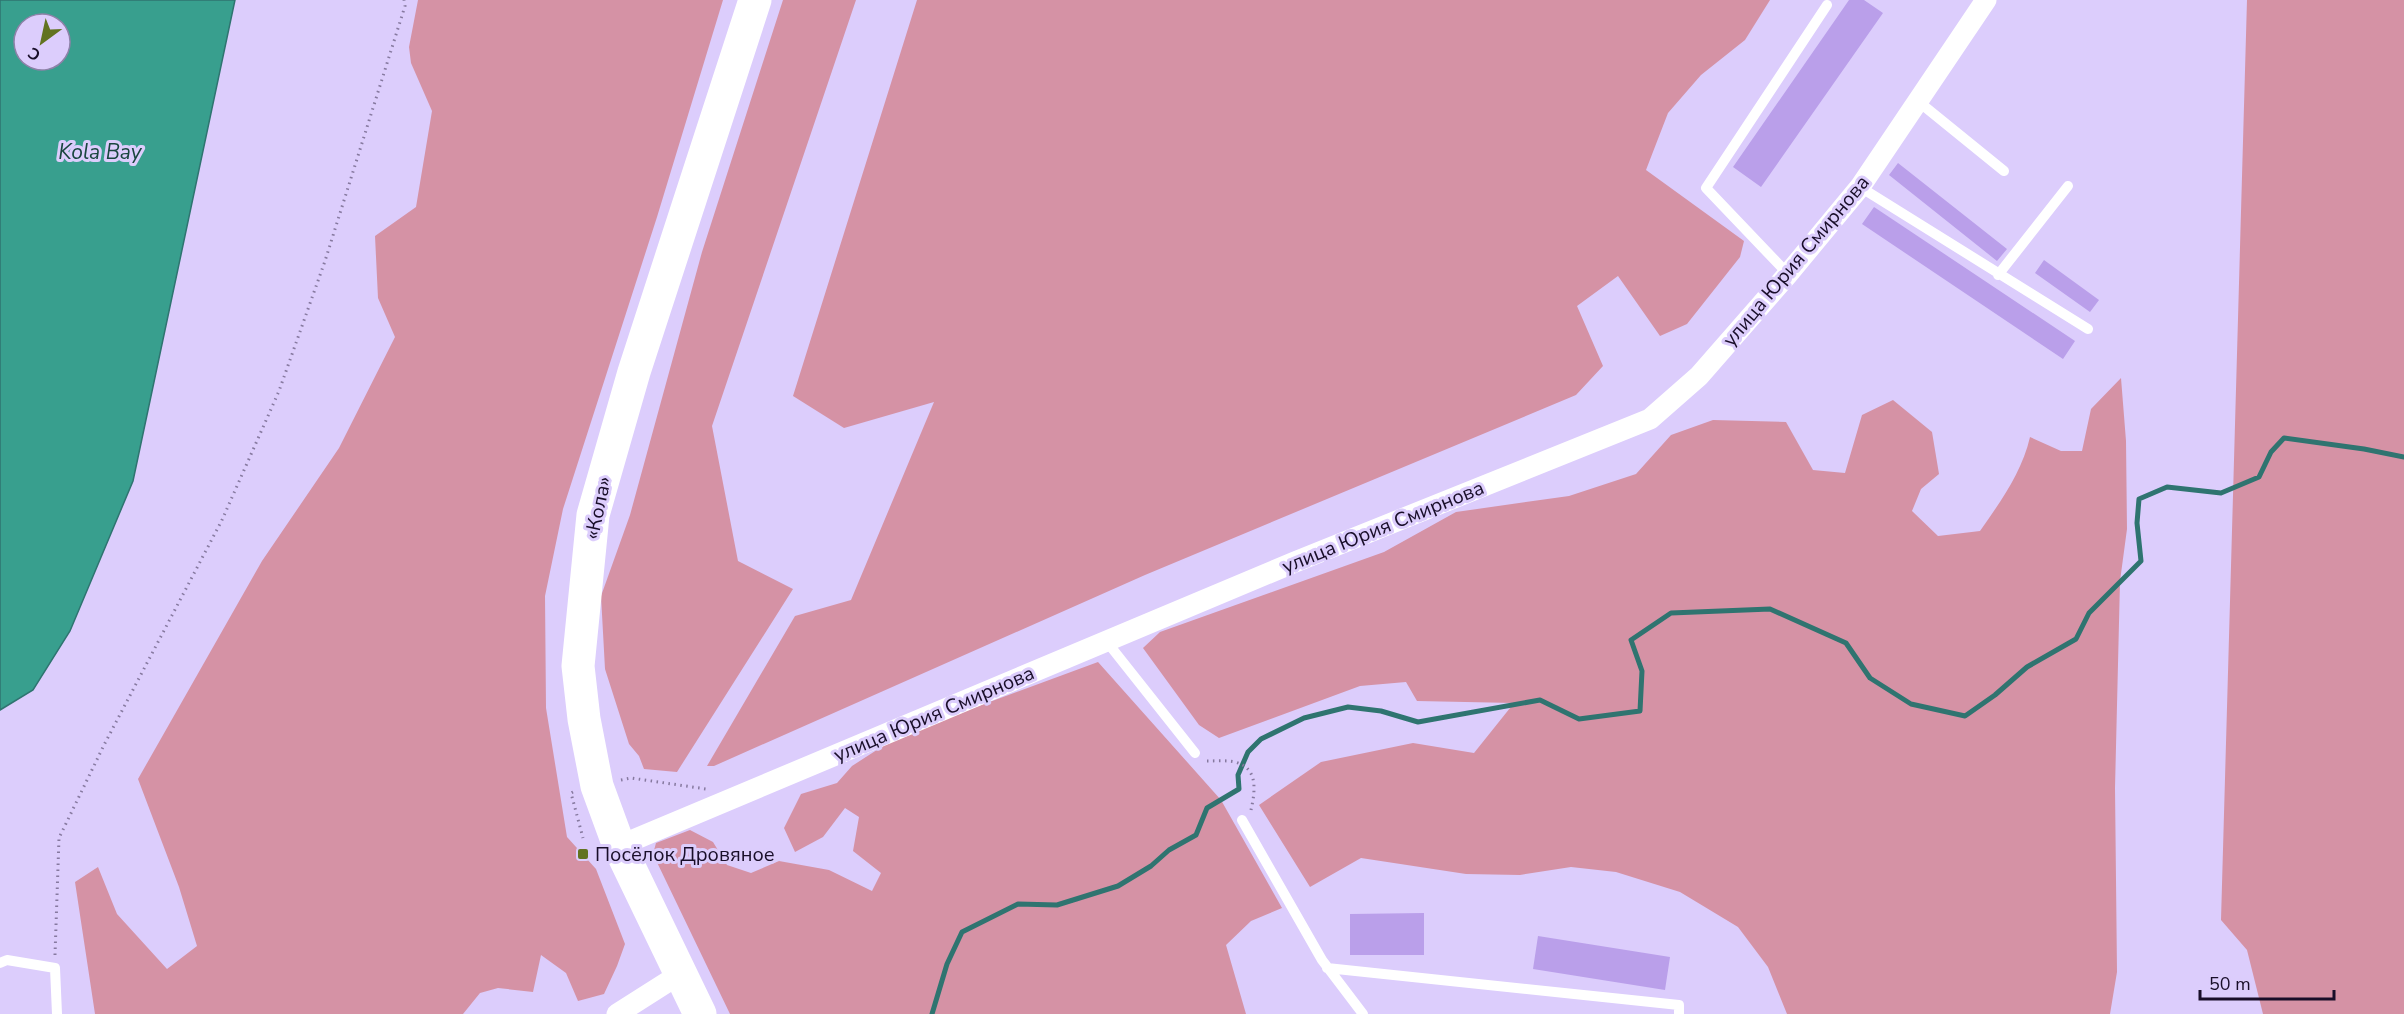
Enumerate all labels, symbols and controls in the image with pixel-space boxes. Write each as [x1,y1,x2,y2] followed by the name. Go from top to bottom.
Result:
[12,12,72,72] north arrow
[24,41,45,66] text: С
[58,138,143,166] water label: Kola Bay
[1716,170,1876,352] street label: улица Юрия Смирнова
[578,474,618,542] street label: «Кола»
[1278,474,1488,580] street label: улица Юрия Смирнова
[829,659,1039,769] street label: улица Юрия Смирнова
[595,841,775,868] place label: Посёлок Дровяное
[576,847,590,861] marker: Посёлок Дровяное
[2200,963,2334,1001] scale bar
[2209,972,2251,996] text: 50 m

